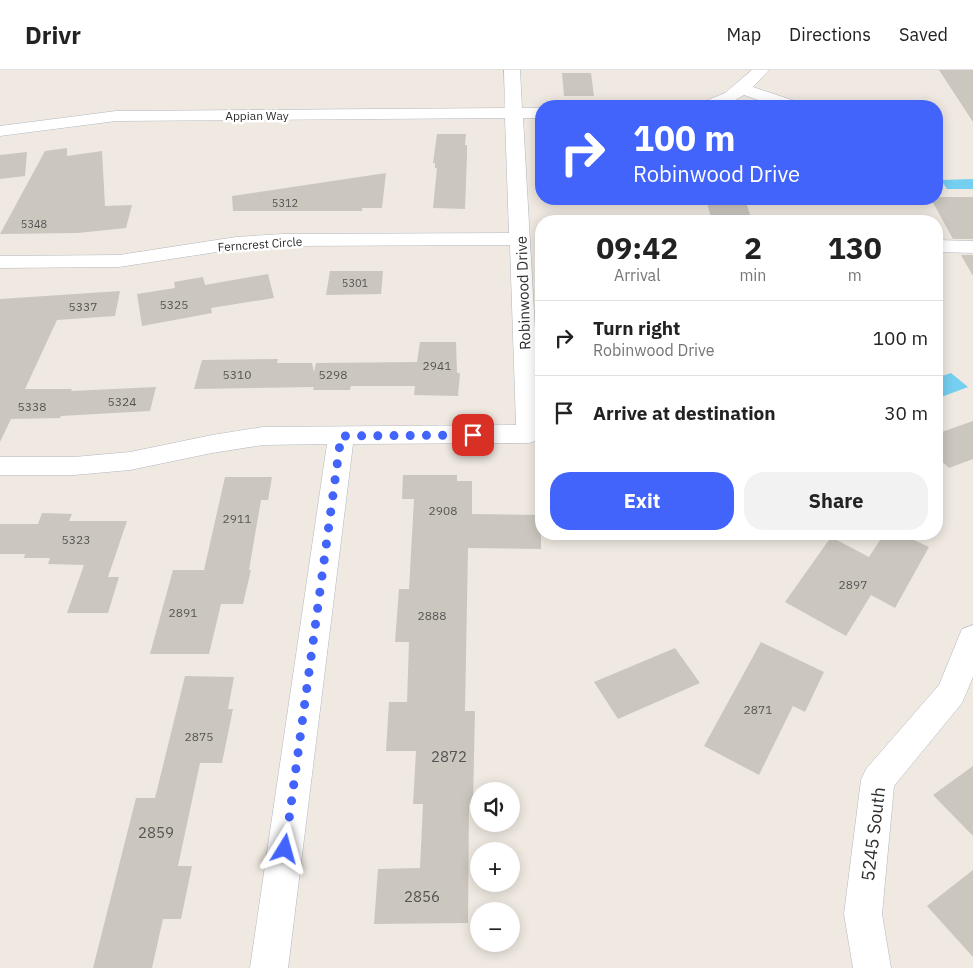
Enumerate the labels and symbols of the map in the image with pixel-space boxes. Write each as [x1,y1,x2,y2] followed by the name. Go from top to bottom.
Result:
[225,108,289,123] street label: Appian Way
[272,196,298,210] house number: 5312
[21,217,47,231] house number: 5348
[217,234,303,254] street label: Ferncrest Circle
[512,236,534,350] street label: Robinwood Drive
[342,276,369,290] house number: 5301
[160,297,188,312] house number: 5325
[69,299,97,314] house number: 5337
[423,358,451,373] house number: 2941
[223,367,251,382] house number: 5310
[319,367,347,382] house number: 5298
[108,394,136,409] house number: 5324
[18,399,46,414] house number: 5338
[452,414,494,456] pin
[429,503,457,518] house number: 2908
[223,511,251,526] house number: 2911
[62,532,90,547] house number: 5323
[839,577,867,592] house number: 2897
[169,605,197,620] house number: 2891
[418,608,446,623] house number: 2888
[744,702,772,717] house number: 2871
[185,729,213,744] house number: 2875
[431,747,467,766] house number: 2872
[856,786,890,882] street label: 5245 South
[258,822,310,874] position arrow
[138,823,174,842] house number: 2859
[404,887,440,906] house number: 2856

